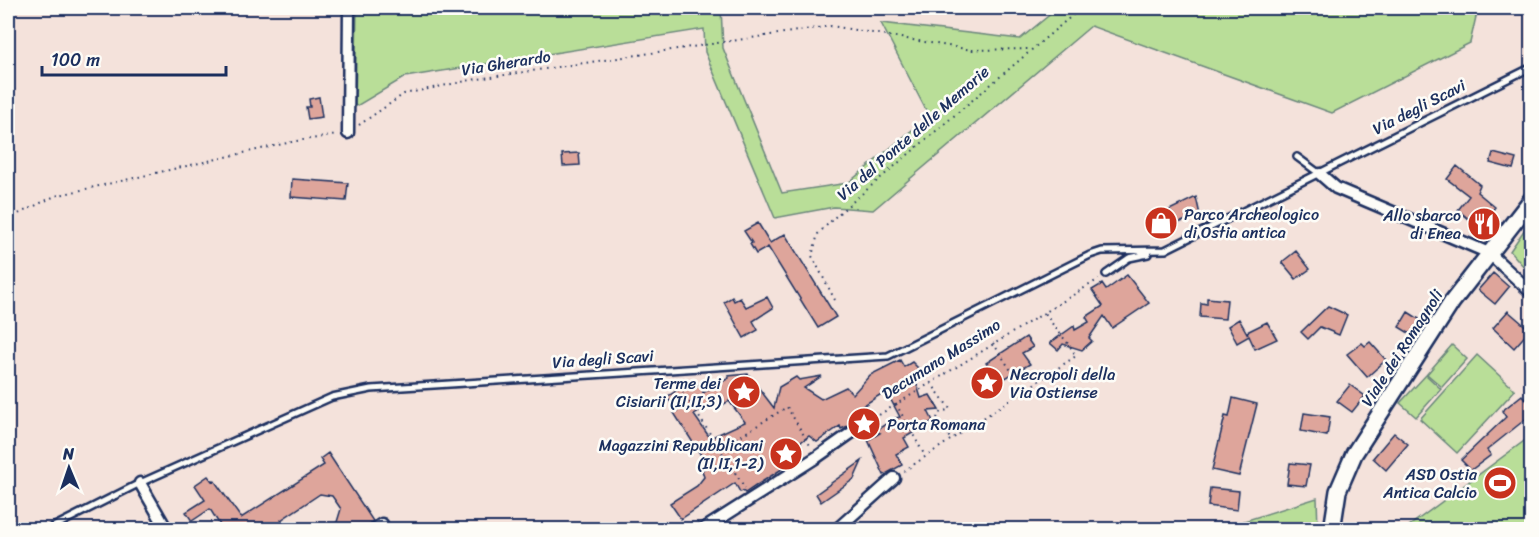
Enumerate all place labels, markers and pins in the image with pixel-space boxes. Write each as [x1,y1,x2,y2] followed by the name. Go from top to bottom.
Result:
[1184,200,1319,247] place label: Parco Archeologico di Ostia antica
[1382,201,1461,248] place label: Allo sbarco di Enea
[1143,205,1179,241] shop icon: Parco Archeologico di Ostia antica
[1466,206,1502,242] restaurant icon: Allo sbarco di Enea
[1010,360,1115,407] place label: Necropoli della Via Ostiense
[969,365,1005,401] place icon: Necropoli della Via Ostiense
[616,369,722,416] place label: Terme dei Cisiarii (II,II,3)
[726,374,762,410] place icon: Terme dei Cisiarii (II,II,3)
[846,406,882,442] place icon: Porta Romana
[887,410,986,439] place label: Porta Romana
[599,431,764,478] place label: Magazzini Repubblicani (II,II,1-2)
[768,436,804,472] place icon: Magazzini Repubblicani (II,II,1-2)
[1382,460,1478,507] place label: ASD Ostia Antica Calcio
[1482,465,1518,501] sports icon: ASD Ostia Antica Calcio

